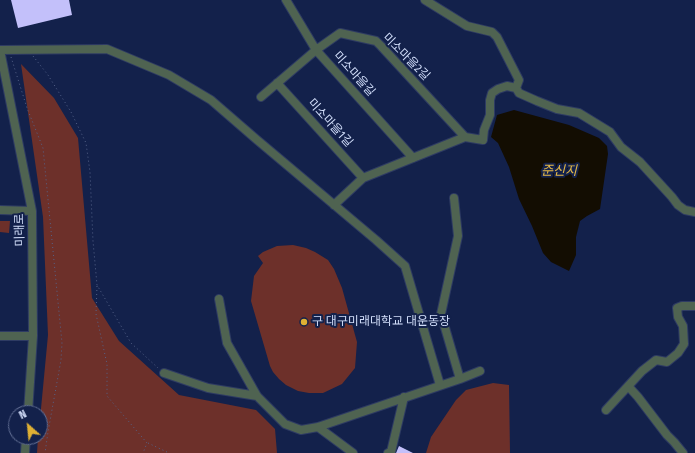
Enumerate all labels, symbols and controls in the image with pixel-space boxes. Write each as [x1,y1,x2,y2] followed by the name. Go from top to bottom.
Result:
[380,31,432,83] street label: 미소마을2길
[330,49,378,99] street label: 미소마을길
[305,96,355,150] street label: 미소마을1길
[541,163,577,179] water label: 준신지
[13,213,27,247] street label: 미래로
[312,315,450,329] place label: 구 대구미래대학교 대운동장
[299,317,309,327] marker: 구 대구미래대학교 대운동장
[8,405,48,445] north arrow
[17,407,29,422] text: N

